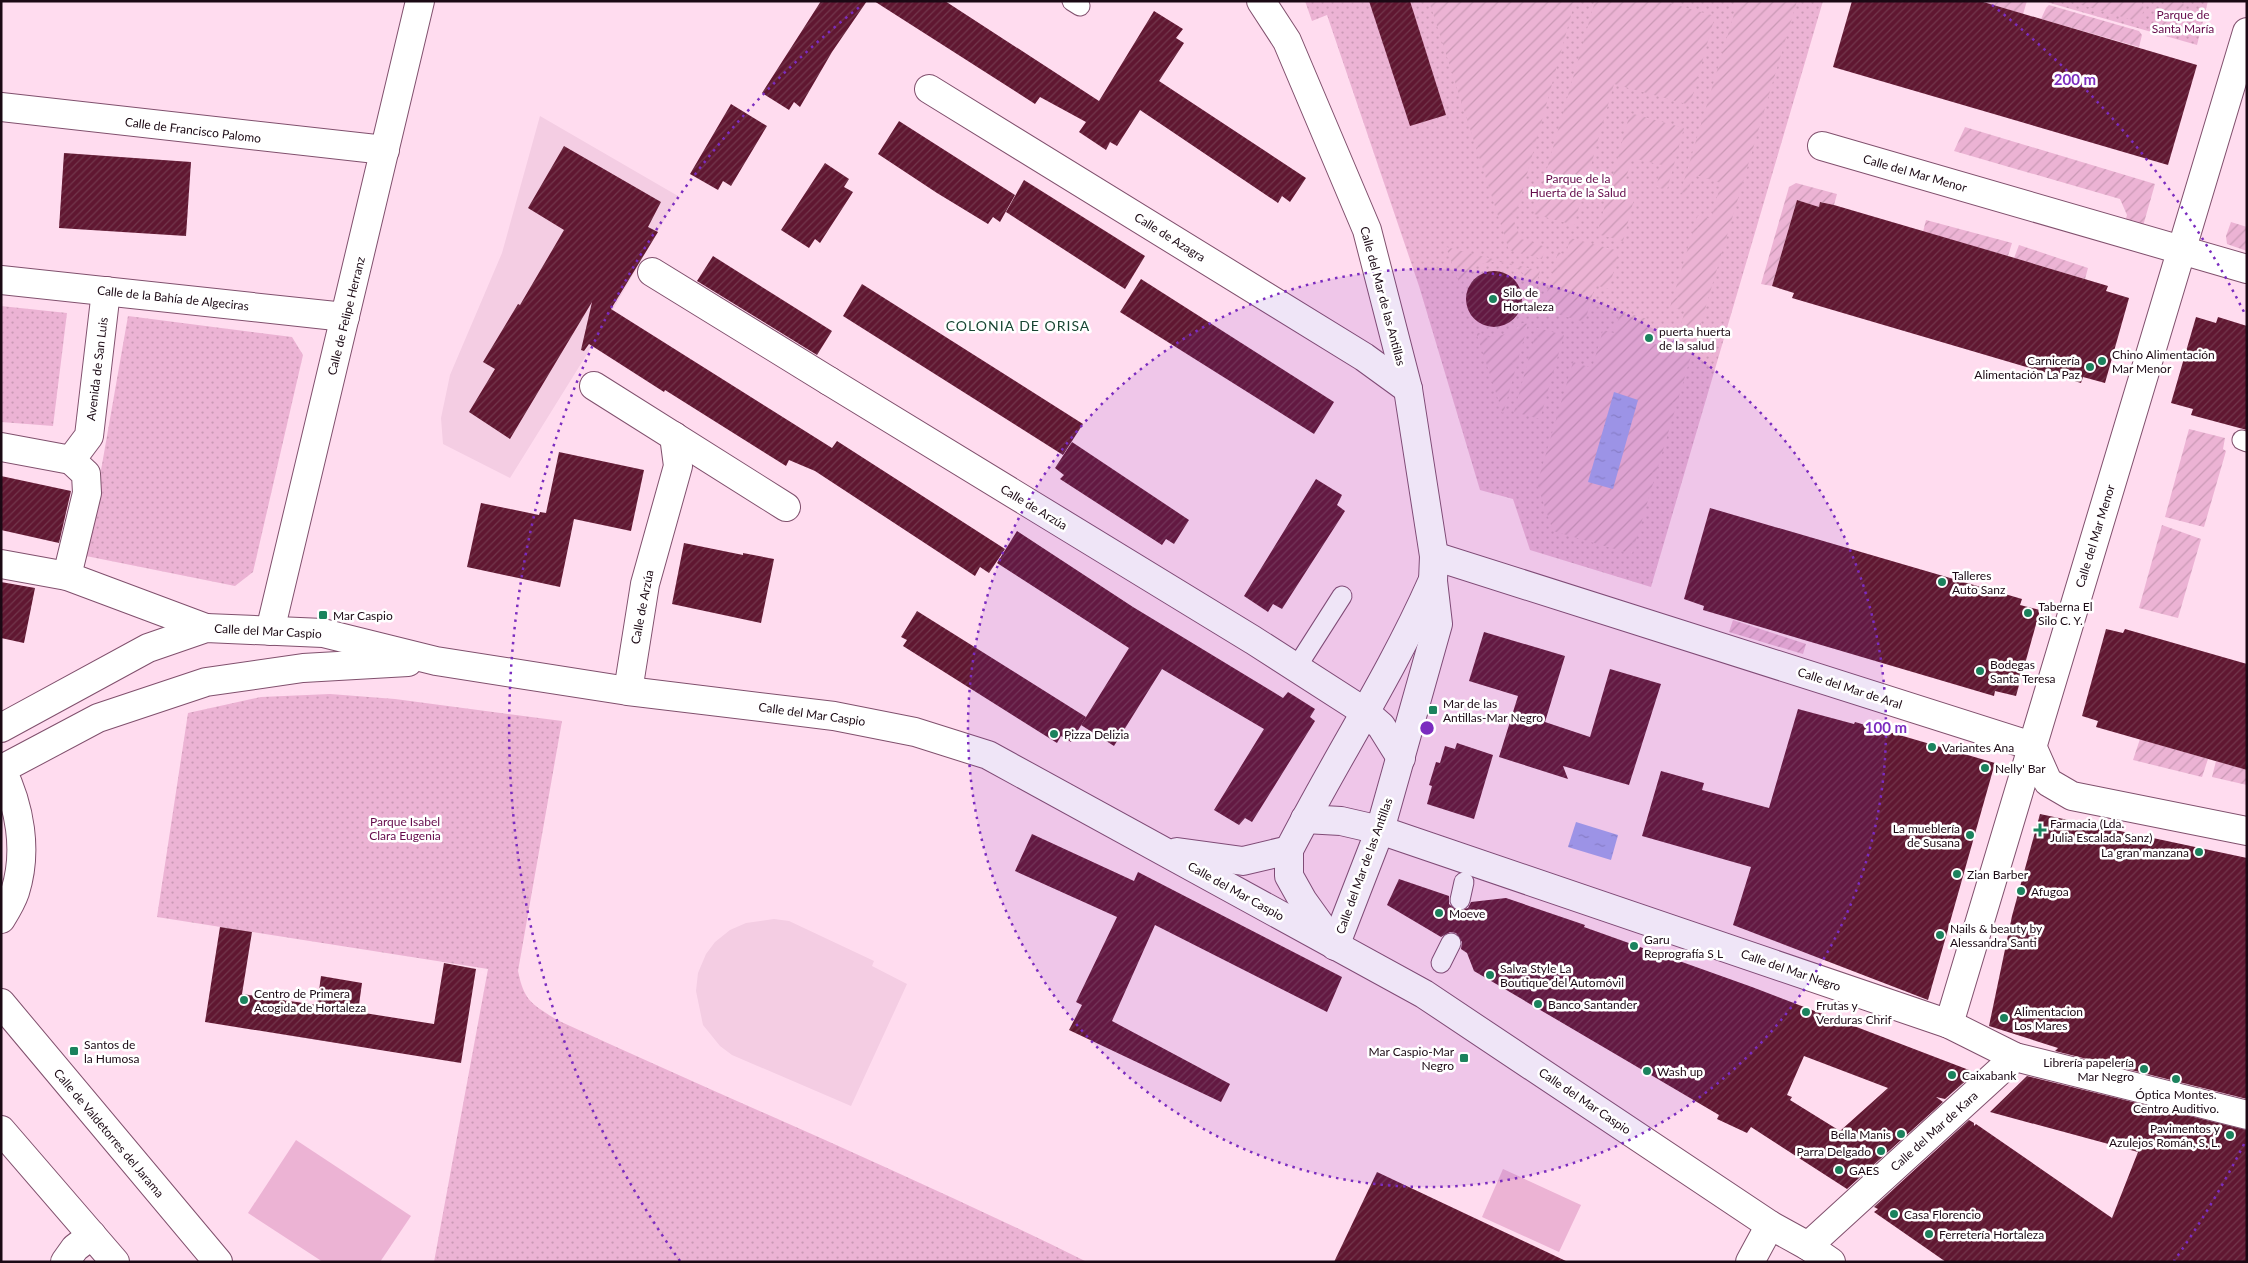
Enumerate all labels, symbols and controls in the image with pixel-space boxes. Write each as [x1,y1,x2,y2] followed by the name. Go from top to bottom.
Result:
[2152,7,2214,36] park label: Parque de Santa María
[2054,70,2096,88] text: 200 m
[124,114,262,146] street label: Calle de Francisco Palomo
[1861,151,1969,195] street label: Calle del Mar Menor
[1530,171,1626,200] park label: Parque de la Huerta de la Salud
[1132,209,1208,265] street label: Calle de Azagra
[1357,225,1409,367] street label: Calle del Mar de las Antillas
[324,255,368,377] street label: Calle de Felipe Herranz
[96,283,250,313] street label: Calle de la Bahía de Algeciras
[1503,285,1554,314] place label: Silo de Hortaleza
[1487,293,1499,305] marker: Silo de Hortaleza
[83,316,111,422] street label: Avenida de San Luis
[946,317,1090,334] district label: COLONIA DE ORISA
[1659,324,1731,353] place label: puerta huerta de la salud
[1643,332,1655,344] marker: puerta huerta de la salud
[2112,347,2215,376] place label: Chino Alimentación Mar Menor
[1974,353,2081,382] place label: Carnicería Alimentación La Paz
[2096,355,2108,367] marker: Chino Alimentación Mar Menor
[2084,361,2096,373] marker: Carnicería Alimentación La Paz
[998,481,1070,533] street label: Calle de Arzúa
[2072,482,2118,589] street label: Calle del Mar Menor
[1952,568,2006,597] place label: Talleres Auto Sanz
[627,569,657,645] street label: Calle de Arzúa
[1936,576,1948,588] marker: Talleres Auto Sanz
[2038,599,2093,628] place label: Taberna El Silo C. Y.
[2022,607,2034,619] marker: Taberna El Silo C. Y.
[333,608,393,623] place label: Mar Caspio
[317,609,329,621] marker: Mar Caspio
[214,621,322,641] street label: Calle del Mar Caspio
[1990,657,2056,686] place label: Bodegas Santa Teresa
[1796,664,1904,712] street label: Calle del Mar de Aral
[1974,665,1986,677] marker: Bodegas Santa Teresa
[1443,696,1543,725] place label: Mar de las Antillas-Mar Negro
[758,699,867,729] street label: Calle del Mar Caspio
[1427,704,1439,716] marker: Mar de las Antillas-Mar Negro
[1865,718,1907,736] text: 100 m
[1418,719,1436,737] centre of rings
[1064,727,1129,742] place label: Pizza Delizia
[1048,728,1060,740] marker: Pizza Delizia
[1942,740,2014,755] place label: Variantes Ana
[1926,741,1938,753] marker: Variantes Ana
[1995,761,2046,776] place label: Nelly' Bar
[1979,762,1991,774] marker: Nelly' Bar
[1332,796,1396,936] street label: Calle del Mar de las Antillas
[369,814,441,843] park label: Parque Isabel Clara Eugenia
[2050,816,2152,845] place label: Farmacia (Lda. Julia Escalada Sanz)
[1893,821,1960,850] place label: La mueblería de Susana
[2034,824,2046,836] marker: Farmacia (Lda. Julia Escalada Sanz)
[1964,829,1976,841] marker: La mueblería de Susana
[2101,845,2189,860] place label: La gran manzana
[2193,846,2205,858] marker: La gran manzana
[1185,858,1287,924] street label: Calle del Mar Caspio
[1967,867,2029,882] place label: Zian Barber
[1951,868,1963,880] marker: Zian Barber
[2031,884,2069,899] place label: Afugoa
[2015,885,2027,897] marker: Afugoa
[1449,906,1485,921] place label: Moeve
[1433,907,1445,919] marker: Moeve
[1950,921,2043,950] place label: Nails & beauty by Alessandra Santi
[1934,929,1946,941] marker: Nails & beauty by Alessandra Santi
[1644,932,1723,961] place label: Garu Reprografía S L
[1628,940,1640,952] marker: Garu Reprografía S L
[1739,946,1843,994] street label: Calle del Mar Negro
[1500,961,1624,990] place label: Salva Style La Boutique del Automóvil
[1484,969,1496,981] marker: Salva Style La Boutique del Automóvil
[254,986,366,1015] place label: Centro de Primera Acogida de Hortaleza
[238,994,250,1006] marker: Centro de Primera Acogida de Hortaleza
[1548,997,1638,1012] place label: Banco Santander
[1532,998,1544,1010] marker: Banco Santander
[1816,998,1893,1027] place label: Frutas y Verduras Chrif
[2014,1004,2083,1033] place label: Alimentacion Los Mares
[1800,1006,1812,1018] marker: Frutas y Verduras Chrif
[1998,1012,2010,1024] marker: Alimentacion Los Mares
[84,1037,139,1066] place label: Santos de la Humosa
[1369,1044,1455,1073] place label: Mar Caspio-Mar Negro
[68,1045,80,1057] marker: Santos de la Humosa
[1458,1052,1470,1064] marker: Mar Caspio-Mar Negro
[2043,1055,2134,1084] place label: Librería papelería Mar Negro
[2138,1063,2150,1075] marker: Librería papelería Mar Negro
[1657,1064,1703,1079] place label: Wash up
[1536,1065,1634,1137] street label: Calle del Mar Caspio
[1641,1065,1653,1077] marker: Wash up
[51,1066,167,1200] street label: Calle de Valdetorres del Jarama
[1962,1068,2017,1083] place label: Caixabank
[1946,1069,1958,1081] marker: Caixabank
[2170,1073,2182,1085] marker: Óptica Montes. Centro Auditivo.
[2133,1087,2219,1116] place label: Óptica Montes. Centro Auditivo.
[1887,1088,1981,1174] street label: Calle del Mar de Kara
[2109,1121,2221,1150] place label: Pavimentos y Azulejos Román, S. L.
[1831,1127,1891,1142] place label: Bella Manis
[1895,1128,1907,1140] marker: Bella Manis
[2224,1129,2236,1141] marker: Pavimentos y Azulejos Román, S. L.
[1796,1144,1871,1159] place label: Parra Delgado
[1875,1145,1887,1157] marker: Parra Delgado
[1849,1163,1879,1178] place label: GAES
[1833,1164,1845,1176] marker: GAES
[1904,1207,1981,1222] place label: Casa Florencio
[1888,1208,1900,1220] marker: Casa Florencio
[1939,1227,2044,1242] place label: Ferretería Hortaleza
[1923,1228,1935,1240] marker: Ferretería Hortaleza

